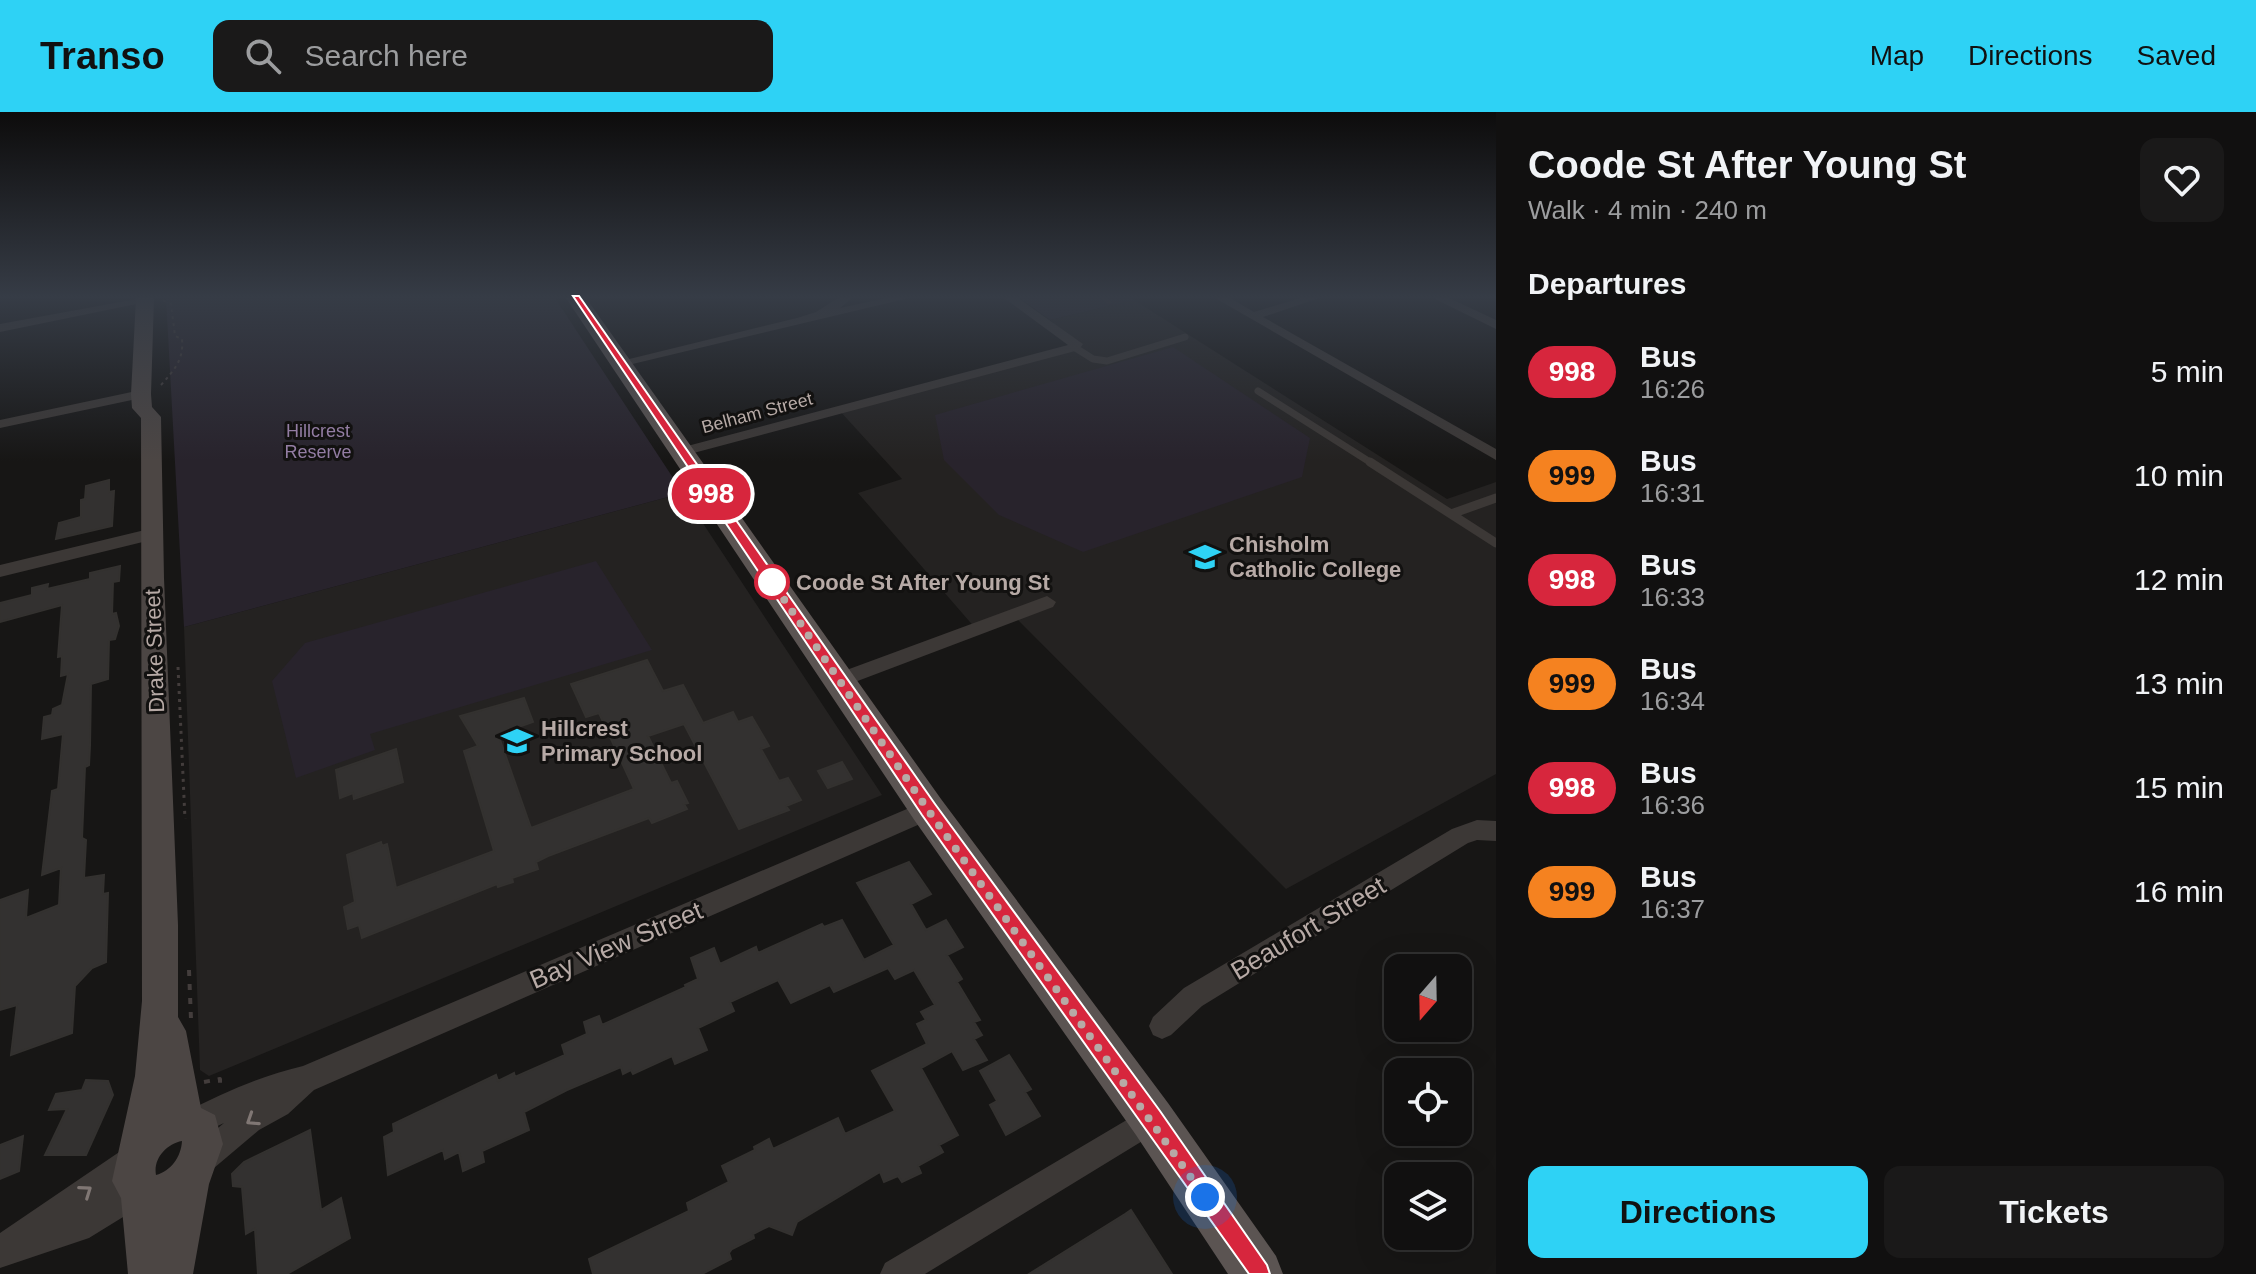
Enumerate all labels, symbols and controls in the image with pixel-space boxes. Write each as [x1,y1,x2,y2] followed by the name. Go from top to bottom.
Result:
[213,20,773,92] search box
[241,34,285,78] icon: search
[40,35,165,77] text: Transo
[305,39,468,72] text: Search here
[1870,40,1924,71] text: Map
[1968,40,2093,71] text: Directions
[2137,40,2216,71] text: Saved
[2140,138,2224,222] button: heart
[1528,144,1966,186] text: Coode St After Young St
[1528,195,1767,225] text: Walk · 4 min · 240 m
[1528,267,1686,300] text: Departures
[1640,340,1697,373] text: Bus
[2151,355,2224,388] text: 5 min
[1549,356,1595,387] text: 998
[1640,374,1705,404] text: 16:26
[699,389,815,437] street label: Belham Street
[284,421,352,462] park label: Hillcrest Reserve
[1640,444,1697,477] text: Bus
[2134,459,2224,492] text: 10 min
[1549,460,1595,491] text: 999
[665,468,757,520] line badge: 998
[688,478,734,509] text: 998
[1640,478,1705,508] text: 16:31
[1229,532,1401,582] place label: Chisholm Catholic College
[1188,540,1222,574] school or university icon: Chisholm Catholic College
[1640,548,1697,581] text: Bus
[2134,563,2224,596] text: 12 min
[1549,564,1595,595] text: 998
[755,565,789,599] marker: Coode St After Young St
[796,570,1050,595] place label: Coode St After Young St
[1640,582,1705,612] text: 16:33
[140,589,169,713] street label: Drake Street
[1640,652,1697,685] text: Bus
[2134,667,2224,700] text: 13 min
[1549,668,1595,699] text: 999
[1640,686,1705,716] text: 16:34
[541,716,702,766] place label: Hillcrest Primary School
[500,724,534,758] school or university icon: Hillcrest Primary School
[1640,756,1697,789] text: Bus
[2134,771,2224,804] text: 15 min
[1549,772,1595,803] text: 998
[1640,790,1705,820] text: 16:36
[1640,860,1697,893] text: Bus
[1225,870,1391,986] street label: Beaufort Street
[2134,875,2224,908] text: 16 min
[1549,876,1595,907] text: 999
[1640,894,1705,924] text: 16:37
[525,895,707,995] street label: Bay View Street
[1384,954,1472,1042] north arrow
[1384,954,1472,1250] map controls
[1384,1058,1472,1146] button: locate
[246,1110,261,1125] one-way arrow
[1384,1162,1472,1250] button: layers
[1528,1166,1868,1258] button: Directions
[1884,1166,2224,1258] button: Tickets
[1185,1177,1225,1217] your location
[78,1186,92,1201] one-way arrow

